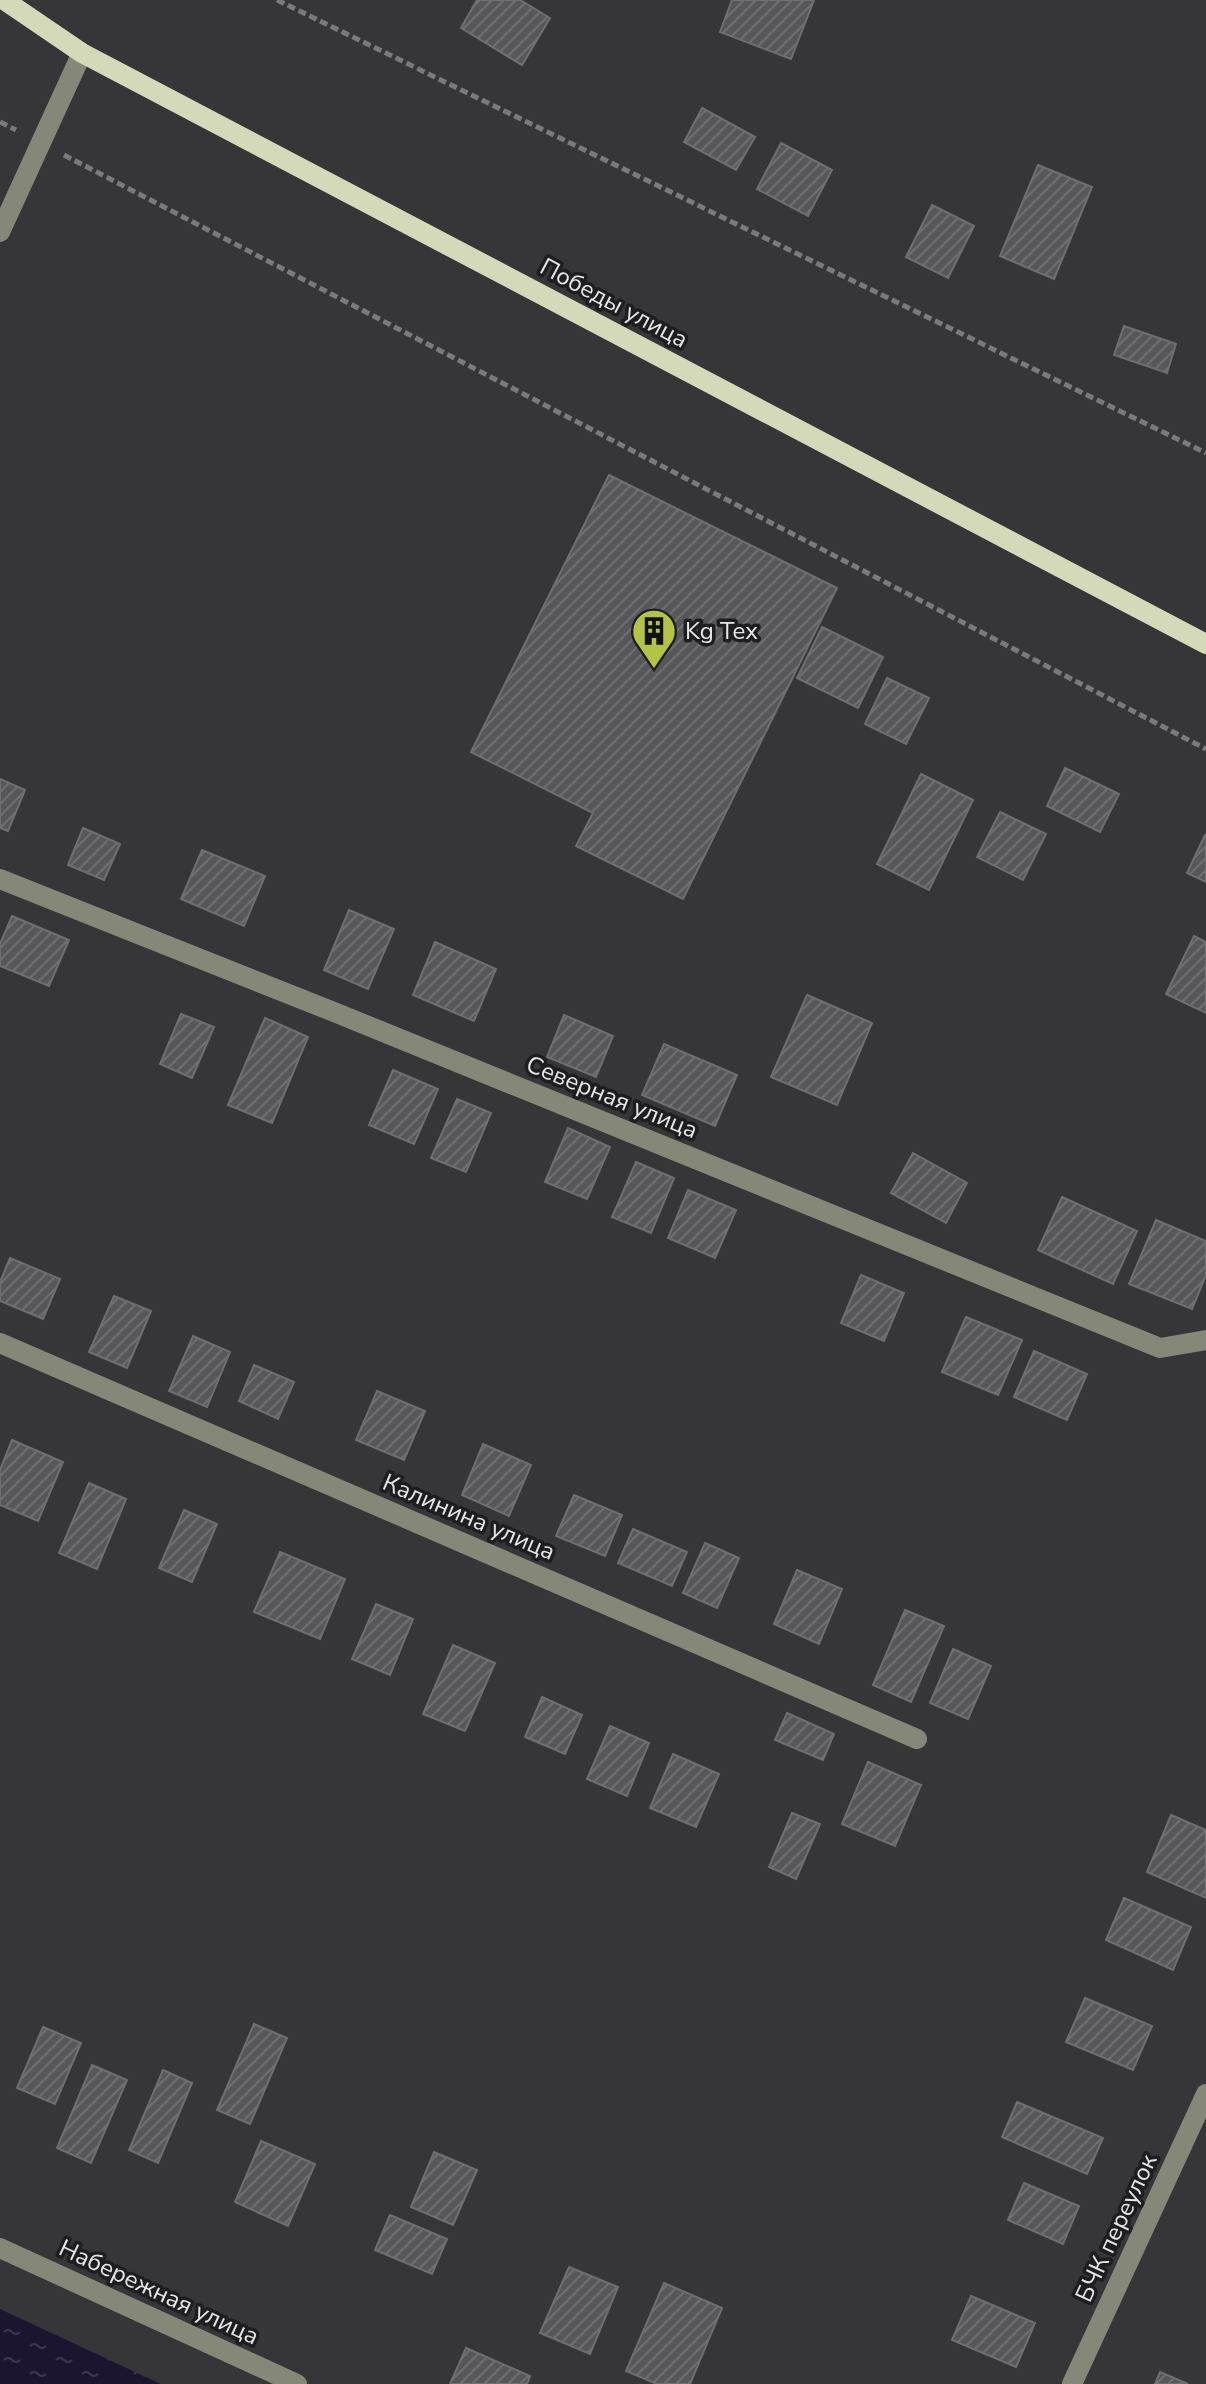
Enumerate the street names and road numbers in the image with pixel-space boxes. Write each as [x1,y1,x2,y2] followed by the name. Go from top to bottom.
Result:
[534,251,694,355] street label: Победы улица
[521,1048,703,1146] street label: Северная улица
[378,1466,560,1568] street label: Калинина улица
[1068,2149,1164,2307] street label: БЧК переулок
[54,2232,264,2352] street label: Набережная улица

